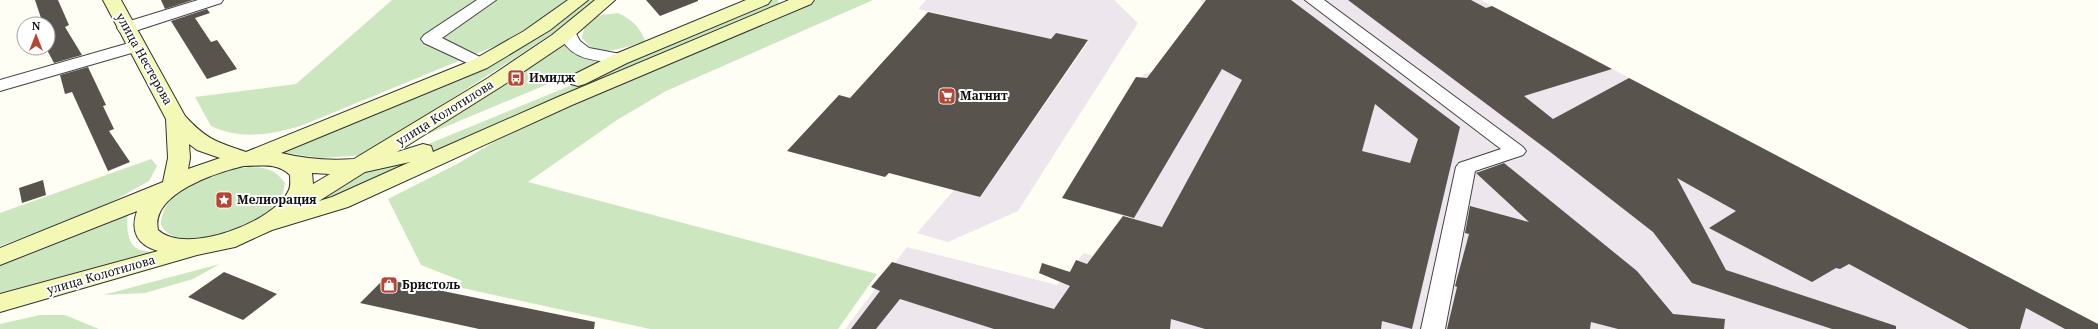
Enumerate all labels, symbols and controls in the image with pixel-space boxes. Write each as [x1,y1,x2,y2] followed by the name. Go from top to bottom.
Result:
[112,10,177,108] street label: улица Нестерова
[16,16,56,56] north arrow
[32,18,41,33] text: N
[506,68,526,88] bus stop icon: Имидж
[529,69,576,86] place label: Имидж
[393,76,497,149] street label: улица Колотилова
[937,86,957,106] supermarket icon: Магнит
[960,87,1008,104] place label: Магнит
[214,190,234,210] place icon: Мелиорация
[237,191,317,208] place label: Мелиорация
[45,251,157,298] street label: улица Колотилова
[379,275,399,295] shop icon: Бристоль
[402,276,460,293] place label: Бристоль

